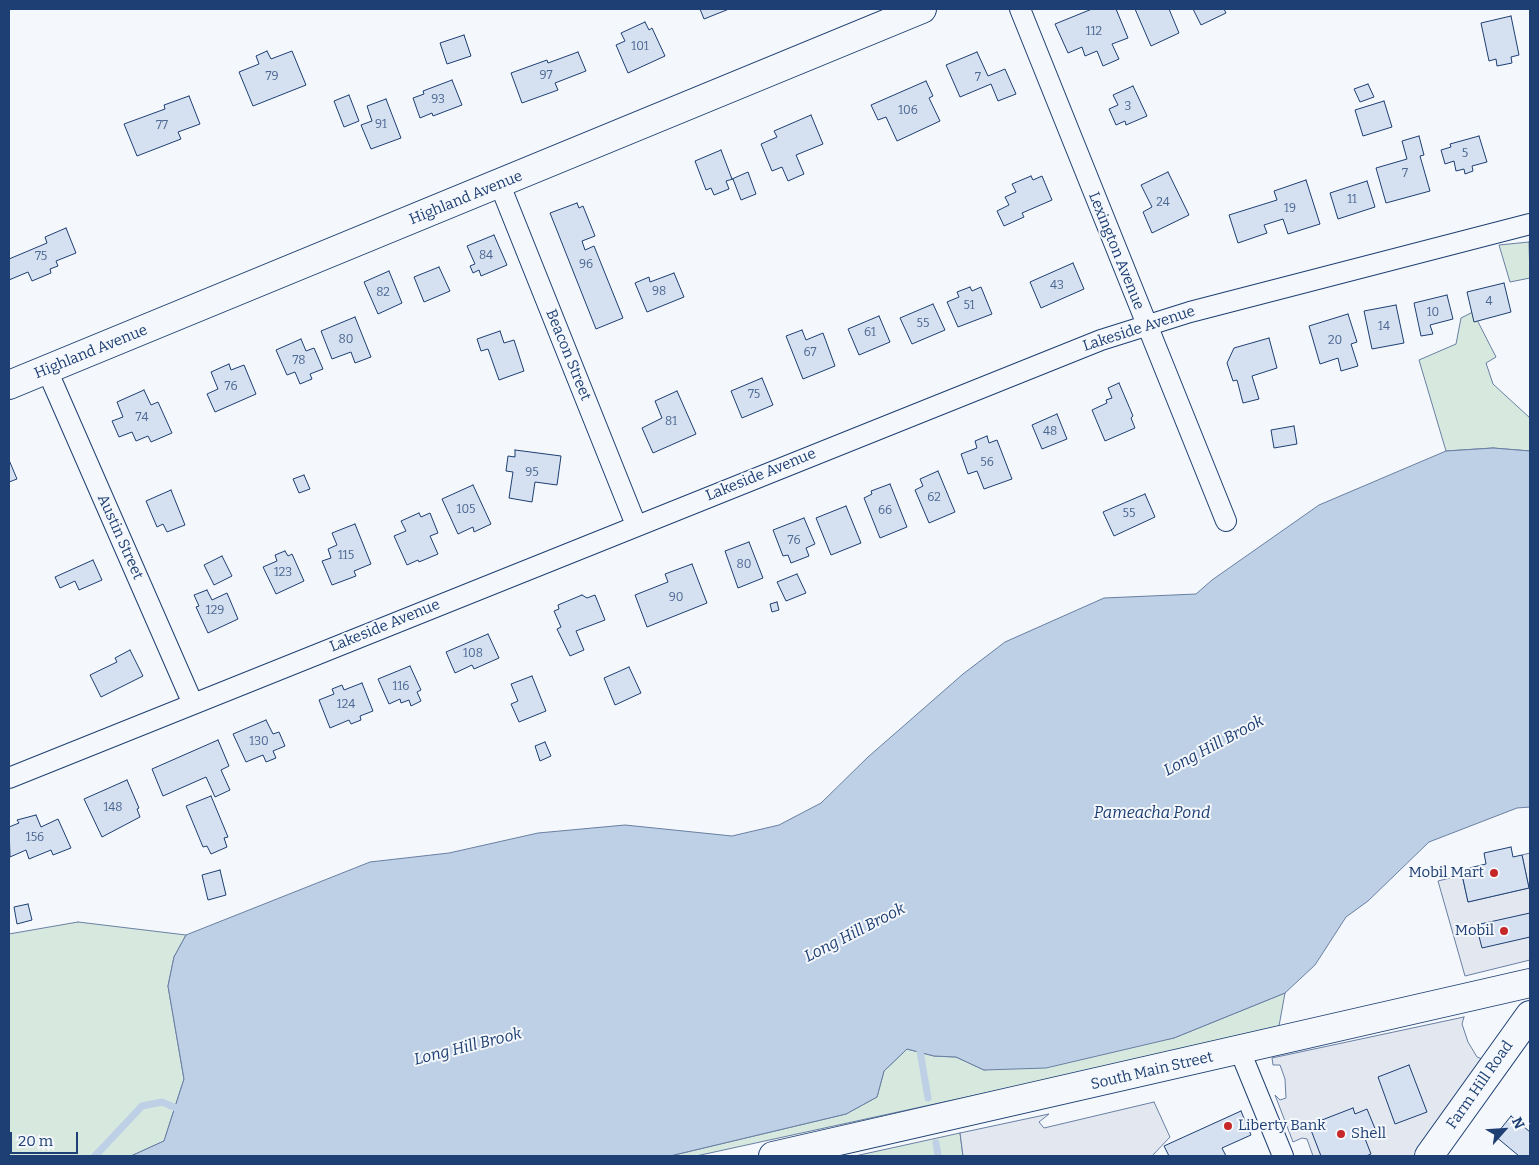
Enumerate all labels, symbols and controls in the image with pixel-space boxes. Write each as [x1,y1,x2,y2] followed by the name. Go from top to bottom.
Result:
[1086,25,1102,39] house number: 112
[631,40,649,54] house number: 101
[540,69,552,83] house number: 97
[266,70,278,84] house number: 79
[975,71,981,85] house number: 7
[431,93,445,107] house number: 93
[1125,100,1131,114] house number: 3
[898,104,918,118] house number: 106
[375,118,387,132] house number: 91
[156,119,168,133] house number: 77
[1462,147,1468,161] house number: 5
[407,167,525,229] street label: Highland Avenue
[1402,167,1408,181] house number: 7
[1084,190,1148,312] street label: Lexington Avenue
[1347,193,1357,207] house number: 11
[1156,196,1170,210] house number: 24
[1284,202,1296,216] house number: 19
[479,249,493,263] house number: 84
[35,250,47,264] house number: 75
[579,258,593,272] house number: 96
[1050,279,1064,293] house number: 43
[652,285,666,299] house number: 98
[376,286,390,300] house number: 82
[1485,295,1493,309] house number: 4
[963,299,975,313] house number: 51
[1081,302,1197,356] street label: Lakeside Avenue
[1427,306,1439,320] house number: 10
[542,307,594,403] street label: Beacon Street
[917,317,929,331] house number: 55
[1378,320,1390,334] house number: 14
[32,321,150,383] street label: Highland Avenue
[864,326,876,340] house number: 61
[339,333,353,347] house number: 80
[1328,334,1342,348] house number: 20
[804,346,816,360] house number: 67
[292,354,306,368] house number: 78
[225,380,237,394] house number: 76
[748,388,760,402] house number: 75
[136,411,148,425] house number: 74
[665,415,677,429] house number: 81
[1043,425,1057,439] house number: 48
[703,445,819,505] street label: Lakeside Avenue
[980,456,994,470] house number: 56
[525,466,539,480] house number: 95
[927,491,941,505] house number: 62
[93,492,147,582] street label: Austin Street
[457,503,475,517] house number: 105
[878,504,892,518] house number: 66
[1123,507,1135,521] house number: 55
[788,534,800,548] house number: 76
[338,549,354,563] house number: 115
[737,558,751,572] house number: 80
[274,566,292,580] house number: 123
[669,591,683,605] house number: 90
[327,596,443,656] street label: Lakeside Avenue
[206,604,224,618] house number: 129
[463,647,483,661] house number: 108
[393,680,409,694] house number: 116
[337,698,355,712] house number: 124
[1161,712,1267,780] water label: Long Hill Brook
[249,735,269,749] house number: 130
[103,801,123,815] house number: 148
[1094,804,1210,824] water label: Pameacha Pond
[26,831,44,845] house number: 156
[1408,864,1484,882] place label: Mobil Mart
[1488,867,1500,879] marker: Mobil Mart
[801,899,909,967] water label: Long Hill Brook
[1455,922,1494,940] place label: Mobil
[1498,925,1510,937] marker: Mobil
[412,1024,524,1070] water label: Long Hill Brook
[1443,1038,1517,1132] street label: Farm Hill Road
[1089,1048,1215,1094] street label: South Main Street
[1479,1105,1529,1155] north arrow
[1508,1115,1528,1132] text: N
[1238,1117,1326,1135] place label: Liberty Bank
[1222,1120,1234,1132] marker: Liberty Bank
[12,1122,80,1154] scale bar
[1351,1125,1386,1143] place label: Shell
[1335,1128,1347,1140] marker: Shell
[18,1132,53,1150] text: 20 m

